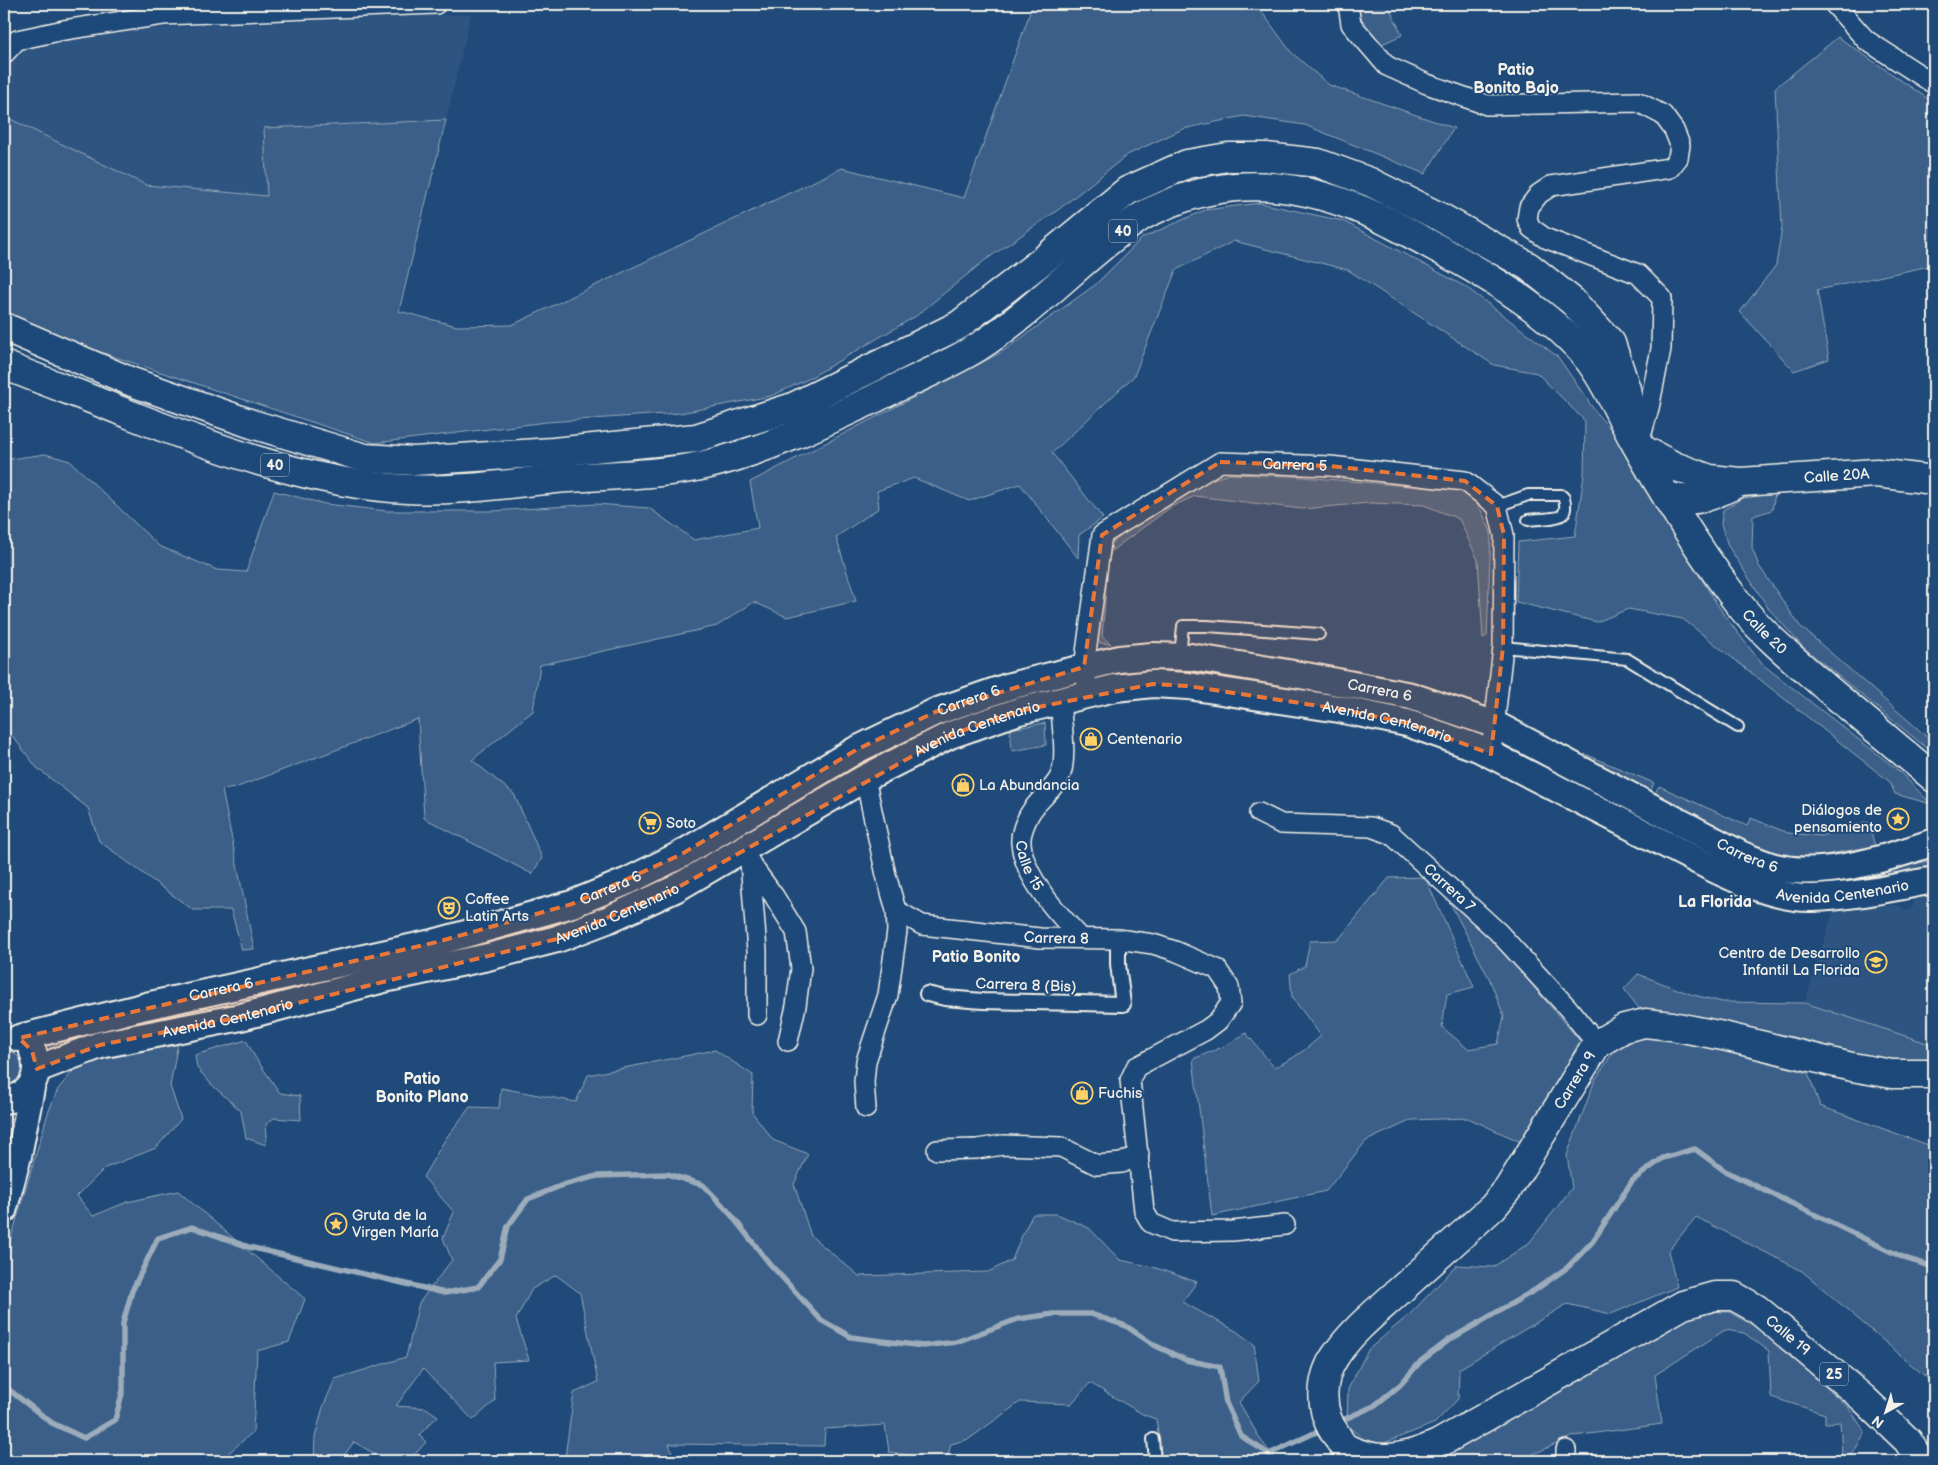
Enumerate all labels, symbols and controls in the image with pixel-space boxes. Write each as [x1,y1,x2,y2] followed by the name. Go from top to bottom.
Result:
[1473,61,1559,98] district label: Patio Bonito Bajo
[1109,220,1137,242] road number: 40
[261,454,289,476] road number: 40
[1262,455,1328,476] street label: Carrera 5
[1803,464,1871,488] street label: Calle 20A
[1737,606,1791,659] street label: Calle 20
[1346,675,1414,706] street label: Carrera 6
[935,681,1003,721] street label: Carrera 6
[911,697,1042,762] street label: Avenida Centenario
[1321,698,1455,748] street label: Avenida Centenario
[1079,727,1103,751] shop icon: Centenario
[1107,730,1182,749] place label: Centenario
[951,773,975,797] shop icon: La Abundancia
[979,776,1080,795] place label: La Abundancia
[1794,801,1882,837] place label: Diálogos de pensamiento
[1886,807,1910,831] place icon: Diálogos de pensamiento
[638,811,662,835] supermarket icon: Soto
[666,814,696,833] place label: Soto
[1713,834,1780,877] street label: Carrera 6
[1011,839,1047,895] street label: Calle 15
[1419,859,1479,917] street label: Carrera 7
[577,867,645,910] street label: Carrera 6
[1774,876,1911,908] street label: Avenida Centenario
[552,879,683,949] street label: Avenida Centenario
[465,890,529,926] place label: Coffee Latin Arts
[1678,893,1752,912] district label: La Florida
[437,896,461,920] theatre icon: Coffee Latin Arts
[1023,927,1089,949] street label: Carrera 8
[1718,944,1860,980] place label: Centro de Desarrollo Infantil La Florida
[932,948,1020,967] district label: Patio Bonito
[1864,950,1888,974] school or university icon: Centro de Desarrollo Infantil La Florida
[187,974,255,1006] street label: Carrera 6
[975,974,1077,997] street label: Carrera 8 (Bis)
[161,995,295,1042] street label: Avenida Centenario
[1550,1048,1600,1113] street label: Carrera 9
[375,1070,469,1107] district label: Patio Bonito Plano
[1070,1081,1094,1105] shop icon: Fuchis
[1098,1084,1143,1103] place label: Fuchis
[352,1206,439,1242] place label: Gruta de la Virgen María
[324,1212,348,1236] place icon: Gruta de la Virgen María
[1761,1311,1814,1360] street label: Calle 19
[1820,1362,1848,1386] road number: 25
[1860,1388,1910,1438] north arrow
[1869,1412,1888,1432] text: N

